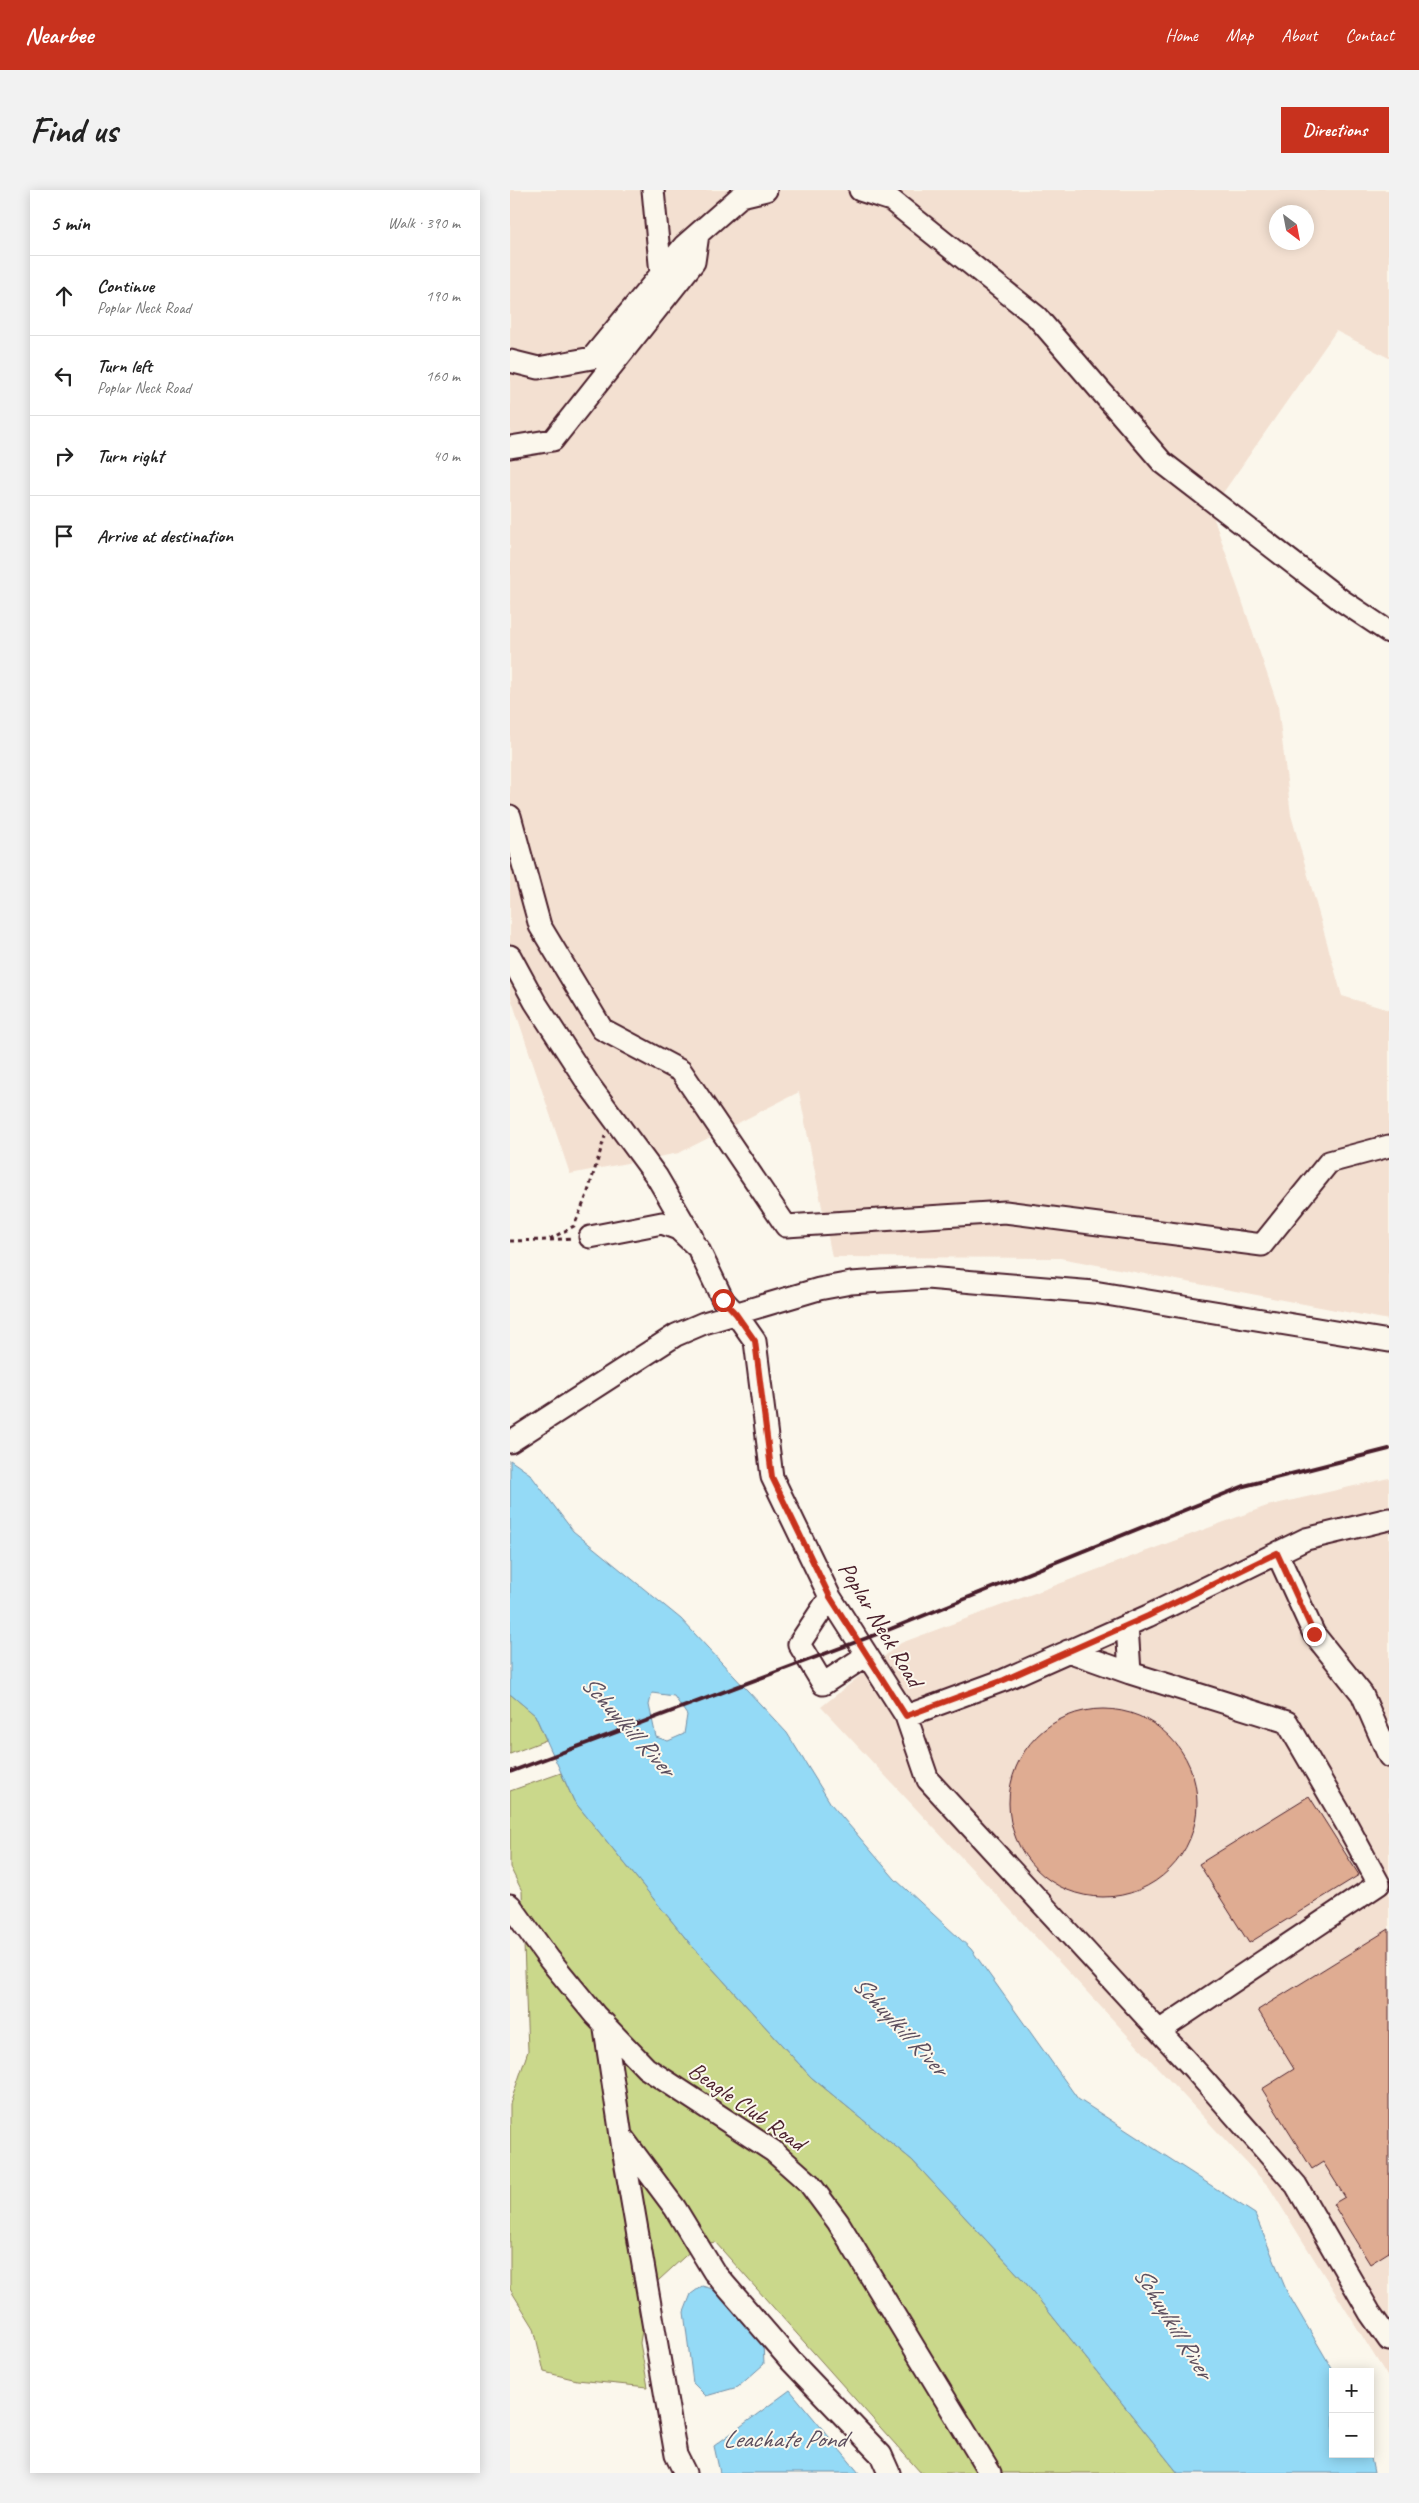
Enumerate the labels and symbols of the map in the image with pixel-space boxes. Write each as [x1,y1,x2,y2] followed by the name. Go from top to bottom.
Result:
[1269,205,1314,250] north arrow
[712,1289,735,1312] route start
[832,1556,932,1695] street label: Poplar Neck Road
[1303,1623,1326,1646] route end
[574,1668,685,1786] water label: Schuylkill River
[846,1969,958,2085] water label: Schuylkill River
[683,2055,814,2159] street label: Beagle Club Road
[1126,2261,1222,2388] water label: Schuylkill River
[723,2423,853,2455] water label: Leachate Pond

